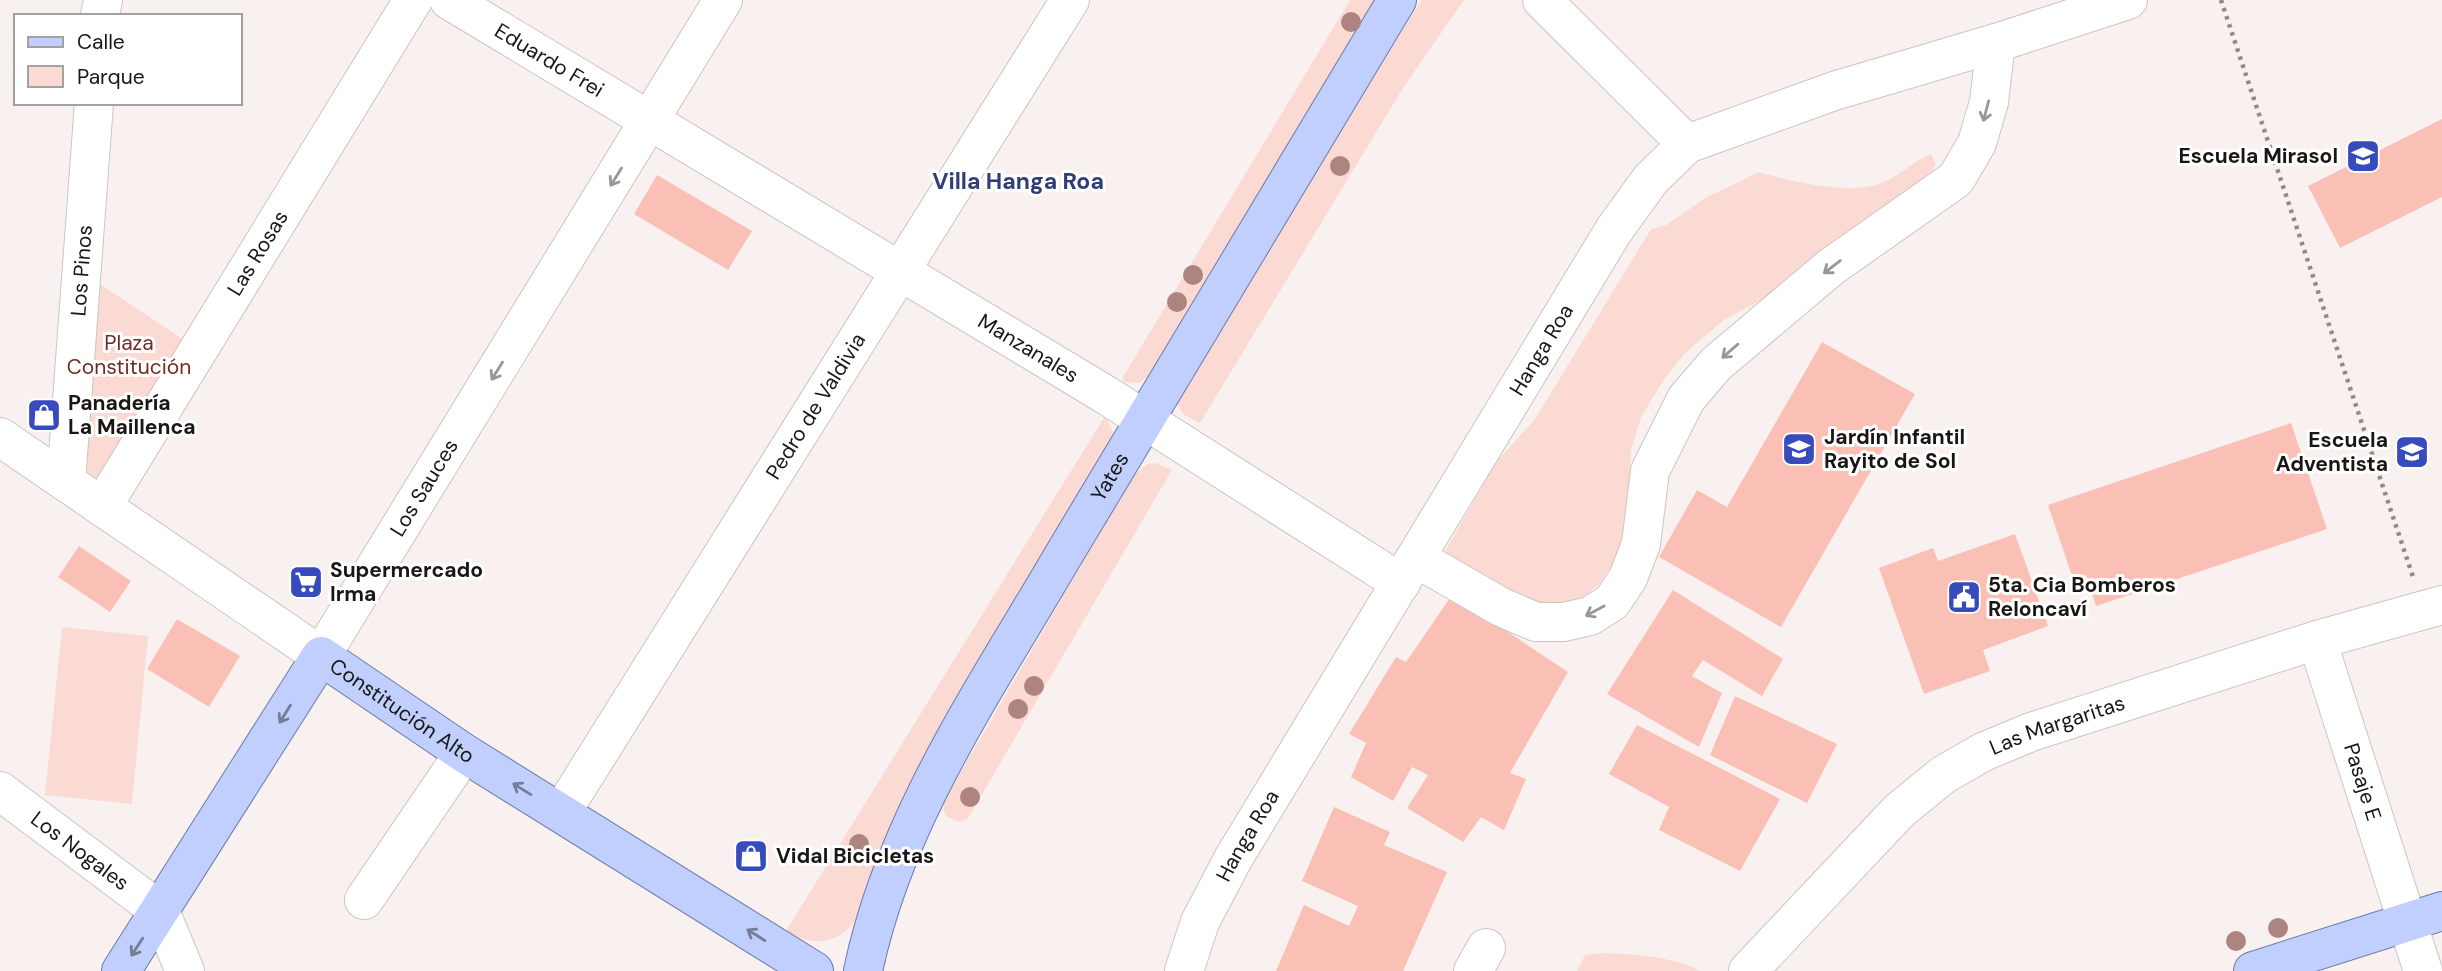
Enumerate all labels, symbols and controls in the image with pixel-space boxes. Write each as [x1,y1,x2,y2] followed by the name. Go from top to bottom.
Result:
[14,14,242,105] legend
[489,17,609,104] street label: Eduardo Frei
[77,28,125,56] text: Calle
[77,63,145,91] text: Parque
[1979,99,1992,122] one-way arrow
[2344,137,2382,175] school or university icon: Escuela Mirasol
[2179,142,2338,170] place label: Escuela Mirasol
[932,166,1104,196] district label: Villa Hanga Roa
[609,167,623,187] one-way arrow
[221,205,295,301] street label: Las Rosas
[64,224,99,317] street label: Los Pinos
[1823,259,1841,274] one-way arrow
[1503,299,1580,401] street label: Hanga Roa
[973,307,1084,389] street label: Manzanales
[759,328,872,485] street label: Pedro de Valdivia
[67,329,191,381] park label: Plaza Constitución
[1722,343,1740,359] one-way arrow
[490,361,504,381] one-way arrow
[68,389,196,441] place label: Panadería La Maillenca
[25,396,63,434] shop icon: Panadería La Maillenca
[1824,423,1965,475] place label: Jardín Infantil Rayito de Sol
[2276,426,2388,478] place label: Escuela Adventista
[1780,430,1818,468] school or university icon: Jardín Infantil Rayito de Sol
[2393,433,2431,471] school or university icon: Escuela Adventista
[384,434,465,542] street label: Los Sauces
[1085,447,1135,506] street label: Yates
[330,556,483,608] place label: Supermercado Irma
[287,563,325,601] supermarket icon: Supermercado Irma
[1988,571,2176,623] place label: 5ta. Cia Bomberos Reloncaví
[1945,578,1983,616] public building icon: 5ta. Cia Bomberos Reloncaví
[1585,605,1606,619] one-way arrow
[324,652,480,770] street label: Constitución Alto
[1985,689,2128,762] street label: Las Margaritas
[278,703,292,723] one-way arrow
[2337,740,2388,824] street label: Pasaje E
[512,781,532,795] one-way arrow
[1210,785,1286,887] street label: Hanga Roa
[25,805,135,897] street label: Los Nogales
[732,837,770,875] shop icon: Vidal Bicicletas
[776,842,934,870] place label: Vidal Bicicletas
[747,927,767,941] one-way arrow
[129,937,144,956] one-way arrow

